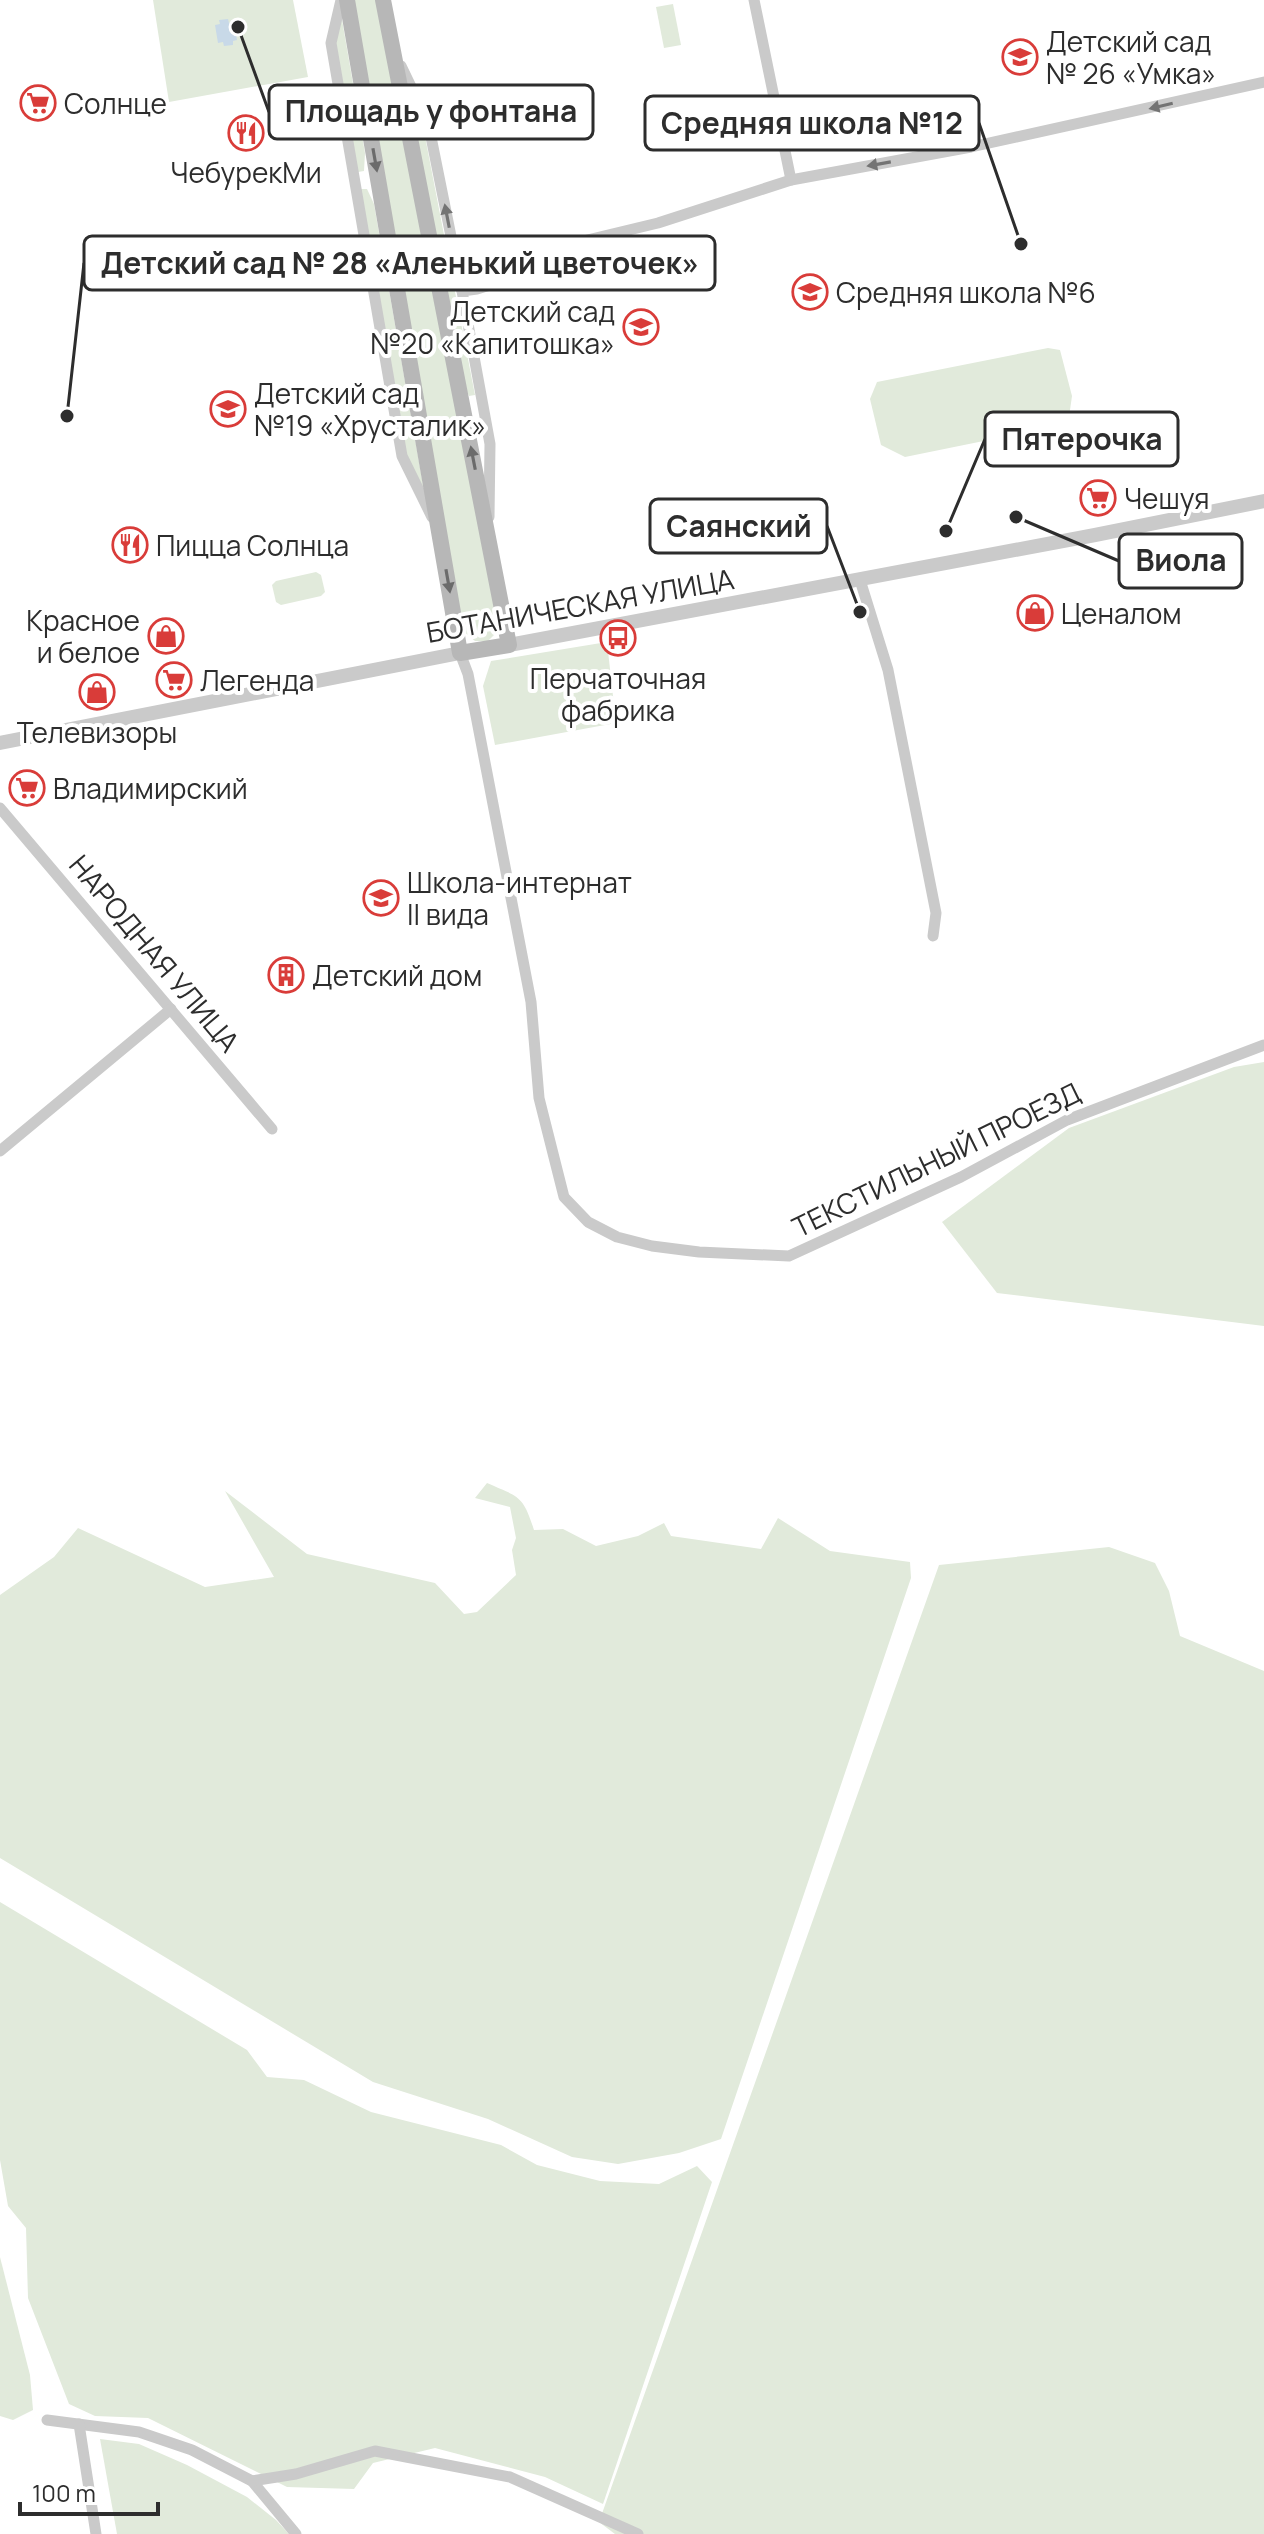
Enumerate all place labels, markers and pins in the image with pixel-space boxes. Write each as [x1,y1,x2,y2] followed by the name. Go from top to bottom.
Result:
[1046,22,1216,92] place label: Детский сад № 26 «Умка»
[1001,38,1039,76] school or university icon: Детский сад № 26 «Умка»
[19,84,57,122] supermarket icon: Солнце
[64,84,167,122] place label: Солнце
[269,85,593,139] callout: Площадь у фонтана
[645,96,979,150] callout: Средняя школа №12
[227,114,265,152] restaurant icon: ЧебурекМи
[170,153,322,191] place label: ЧебурекМи
[84,236,715,290] callout: Детский сад № 28 «Аленький цветочек»
[791,273,829,311] school or university icon: Средняя школа №6
[836,273,1096,311] place label: Средняя школа №6
[370,292,615,362] place label: Детский сад №20 «Капитошка»
[622,308,660,346] school or university icon: Детский сад №20 «Капитошка»
[254,374,486,444] place label: Детский сад №19 «Хрусталик»
[209,390,247,428] school or university icon: Детский сад №19 «Хрусталик»
[985,412,1178,466] callout: Пятерочка
[1079,479,1117,517] supermarket icon: Чешуя
[1124,479,1209,517] place label: Чешуя
[650,499,827,553] callout: Саянский
[111,526,149,564] restaurant icon: Пицца Солнца
[156,526,349,564] place label: Пицца Солнца
[1119,534,1242,588] callout: Виола
[1016,594,1054,632] shop icon: Ценалом
[1061,594,1182,632] place label: Ценалом
[26,601,140,671] place label: Красное и белое
[147,617,185,655] shop icon: Красное и белое
[599,619,637,657] bus stop icon: Перчаточная фабрика
[530,659,706,729] place label: Перчаточная фабрика
[155,661,193,699] supermarket icon: Легенда
[200,661,314,699] place label: Легенда
[78,673,116,711] shop icon: Телевизоры
[17,713,177,751] place label: Телевизоры
[8,769,46,807] supermarket icon: Владимирский
[53,769,248,807] place label: Владимирский
[407,863,632,933] place label: Школа-интернат II вида
[362,879,400,917] school or university icon: Школа-интернат II вида
[267,956,305,994] building icon: Детский дом
[312,956,482,994] place label: Детский дом

